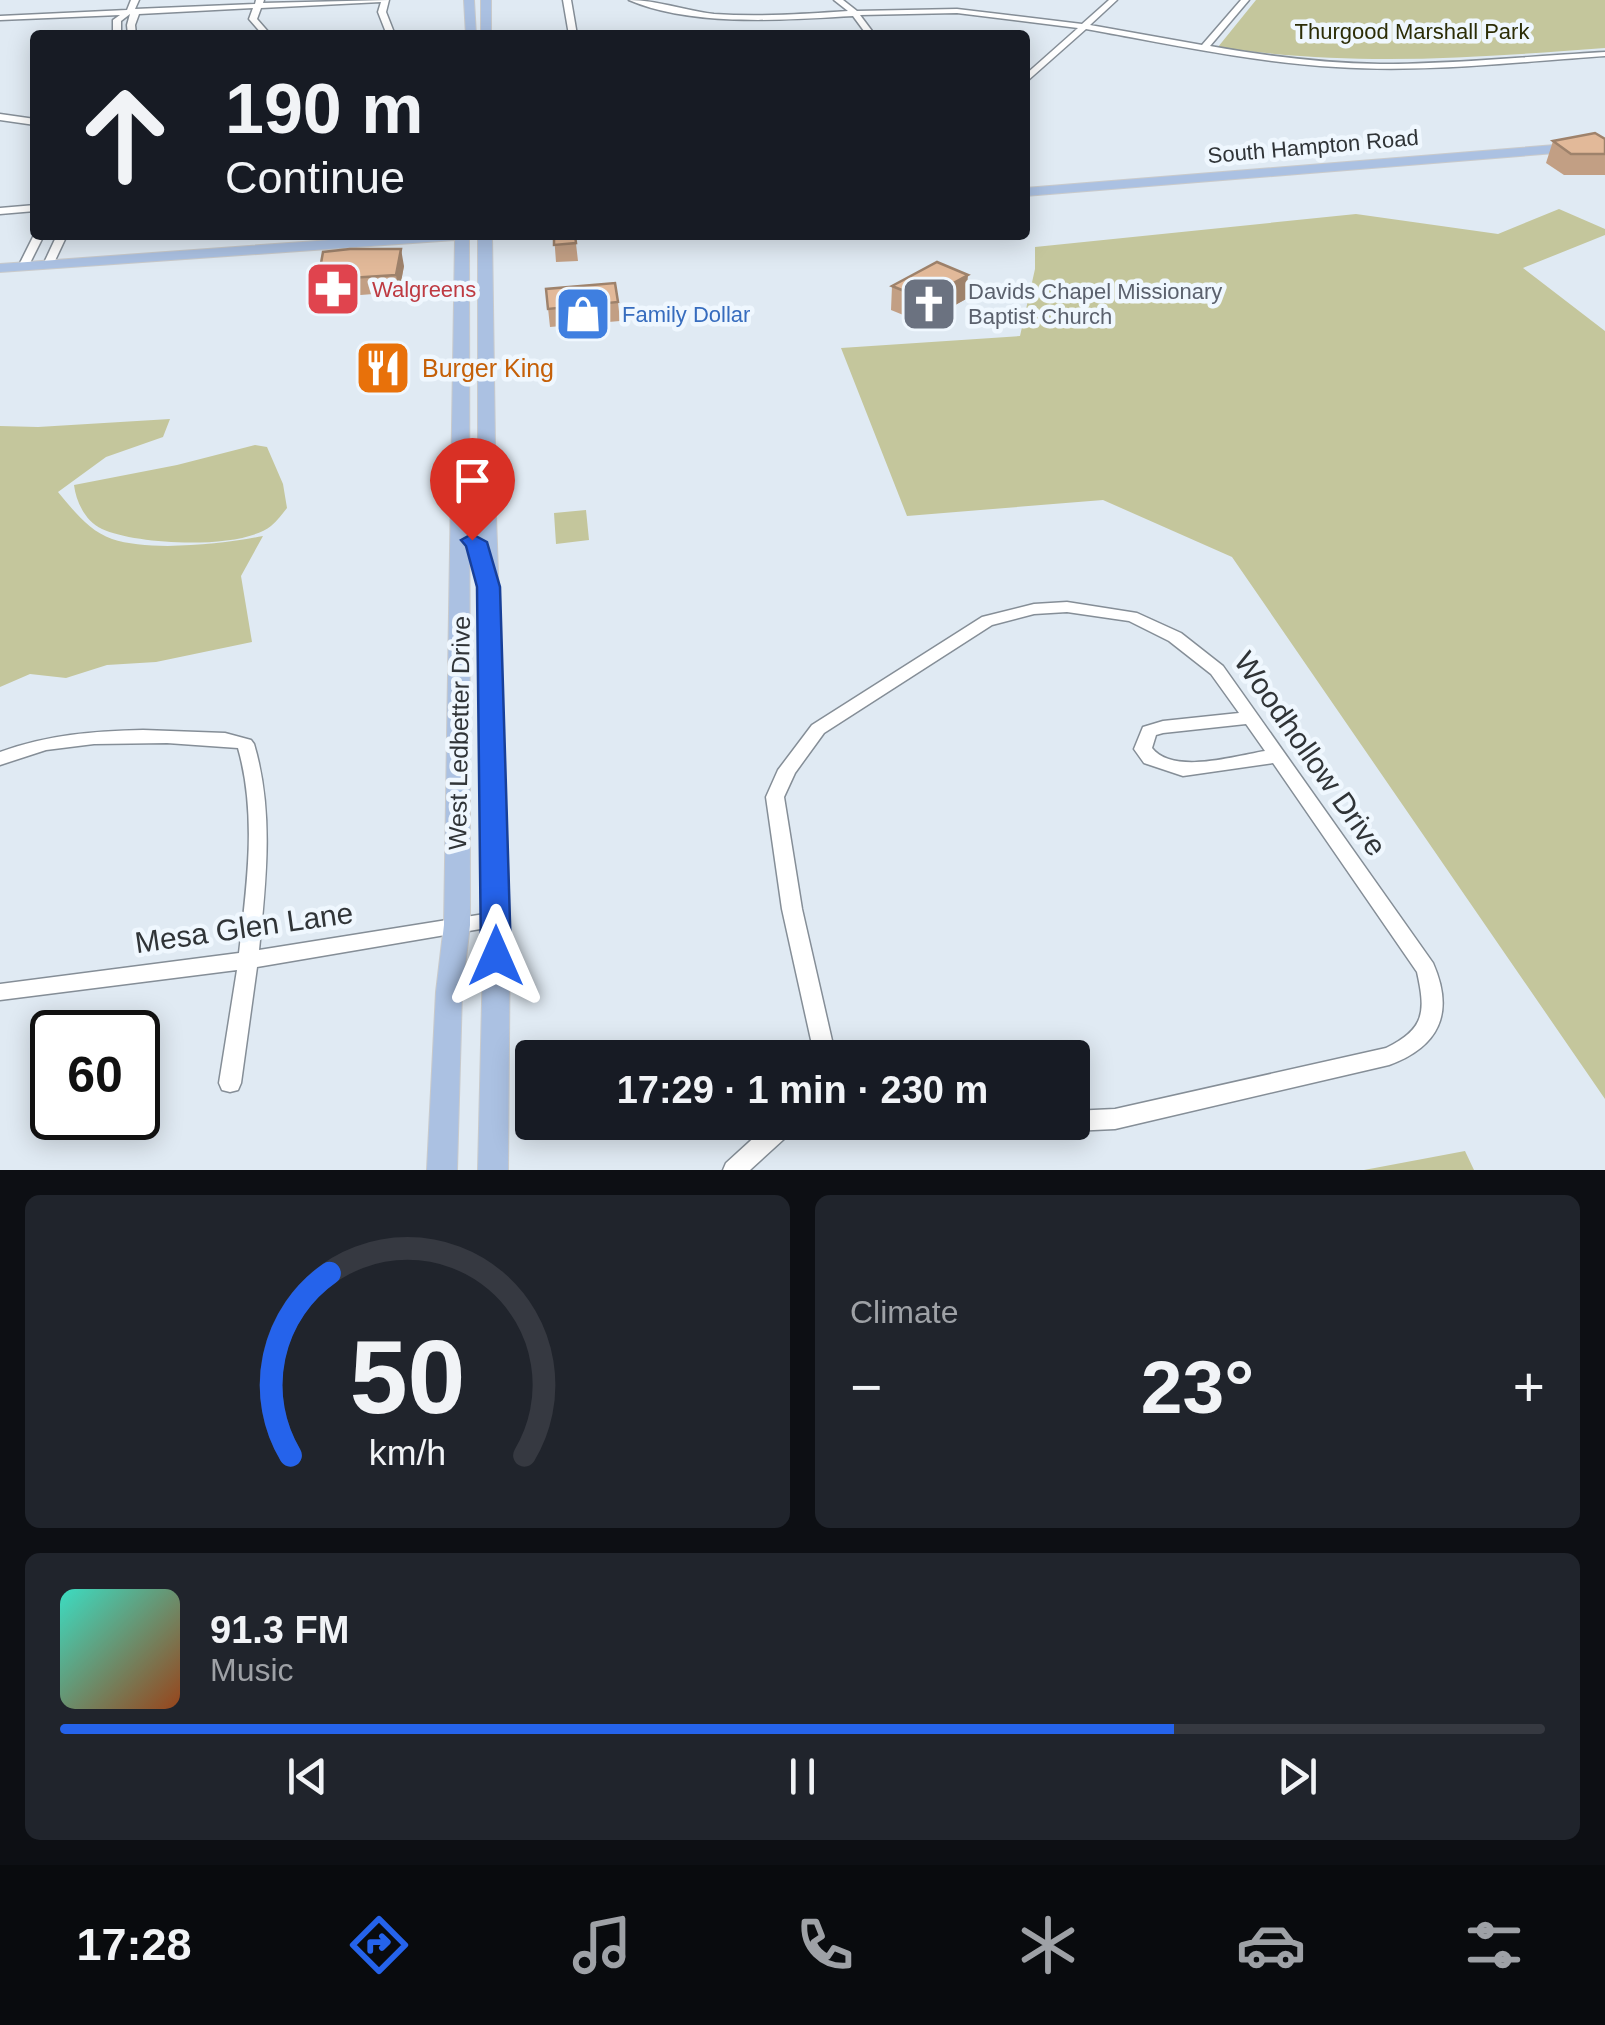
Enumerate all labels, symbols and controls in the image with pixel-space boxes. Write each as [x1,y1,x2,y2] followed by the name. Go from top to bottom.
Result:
[1295,19,1530,44] park label: Thurgood Marshall Park
[60,70,190,200] icon: ahead
[225,70,423,148] text: 190 m
[1207,125,1420,168] street label: South Hampton Road
[225,152,405,203] text: Continue
[303,259,363,319] pharmacy icon: Walgreens
[899,274,959,334] church icon: Davids Chapel Missionary Baptist Church
[372,277,476,302] place label: Walgreens
[968,279,1222,329] place label: Davids Chapel Missionary Baptist Church
[553,284,613,344] shop icon: Family Dollar
[622,302,750,327] place label: Family Dollar
[353,338,413,398] restaurant icon: Burger King
[422,354,554,382] place label: Burger King
[430,438,515,541] pin
[445,453,500,508] icon: arrive
[443,616,475,850] street label: West Ledbetter Drive
[1228,645,1393,862] street label: Woodhollow Drive
[133,896,355,959] street label: Mesa Glen Lane
[444,904,548,1008] position arrow
[30,1010,160,1140] speed limit sign: 60
[617,1069,988,1111] text: 17:29 · 1 min · 230 m
[850,1294,958,1330] text: Climate
[350,1319,465,1435] text: 50
[1141,1345,1254,1429] text: 23°
[850,1356,882,1418] text: −
[1513,1356,1545,1418] text: +
[369,1433,446,1473] text: km/h
[210,1609,349,1651] text: 91.3 FM
[210,1652,294,1688] text: Music
[280,1749,335,1804] icon: previous
[775,1749,830,1804] icon: pause
[1270,1749,1325,1804] icon: next
[344,1910,414,1980] icon: directions
[567,1910,637,1980] icon: music
[790,1910,860,1980] icon: phone
[1013,1910,1083,1980] icon: climate
[1236,1910,1306,1980] icon: car
[1459,1910,1529,1980] icon: filters
[76,1919,192,1970] text: 17:28

